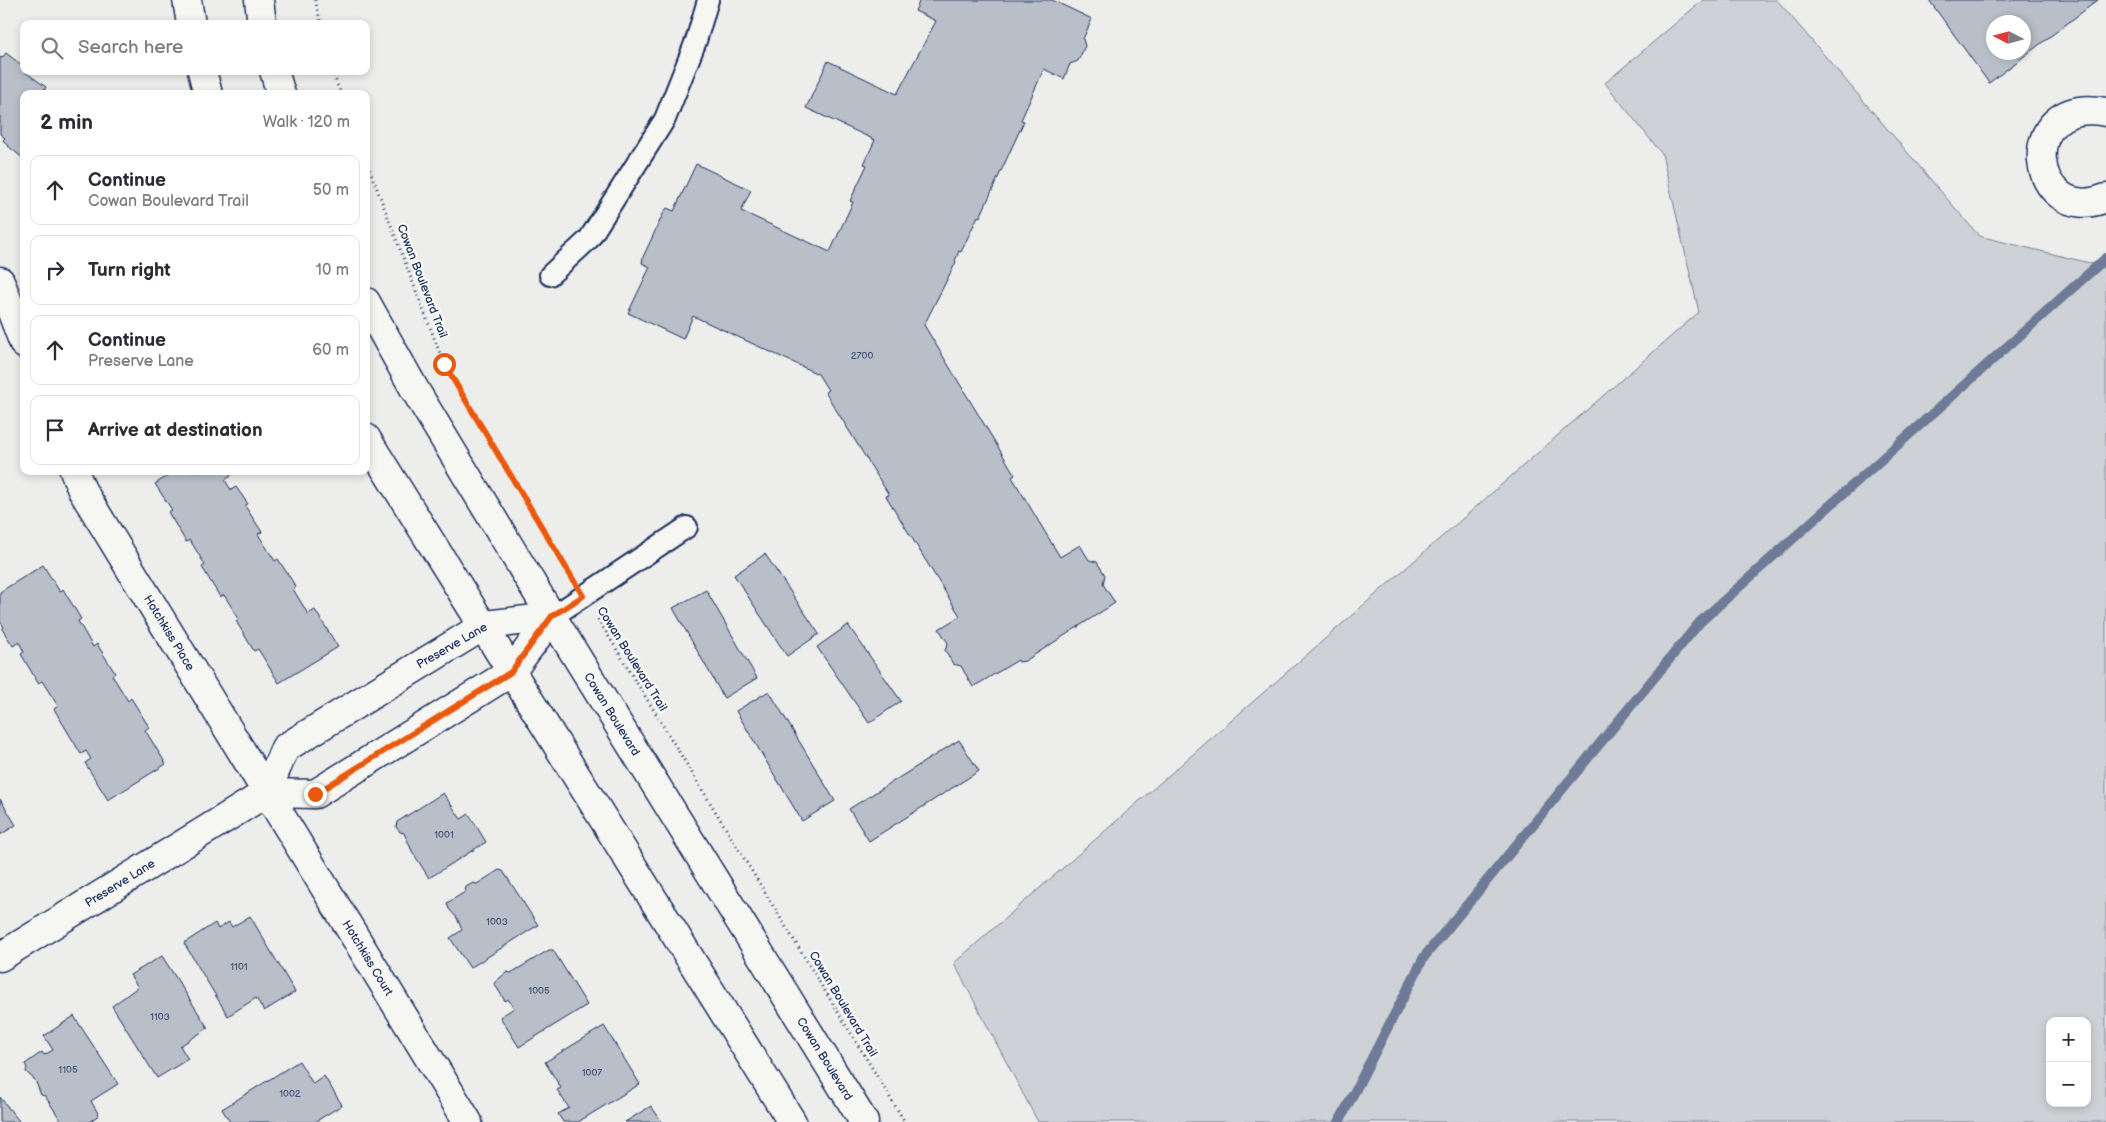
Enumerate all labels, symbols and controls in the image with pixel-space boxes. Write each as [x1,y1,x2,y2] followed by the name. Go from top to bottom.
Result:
[1986,15,2031,60] north arrow
[20,20,370,75] search box
[38,34,66,62] icon: search
[78,36,183,59] text: Search here
[40,110,93,135] text: 2 min
[263,113,350,132] text: Walk · 120 m
[88,169,166,192] text: Continue
[41,176,69,204] icon: ahead
[313,181,349,200] text: 50 m
[88,192,249,211] text: Cowan Boulevard Trail
[393,222,451,340] street label: Cowan Boulevard Trail
[41,256,69,284] icon: right
[88,259,171,282] text: Turn right
[316,261,349,280] text: 10 m
[88,329,166,352] text: Continue
[41,336,69,364] icon: ahead
[312,341,349,360] text: 60 m
[851,350,873,362] house number: 2700
[88,352,194,371] text: Preserve Lane
[433,353,456,376] route start
[41,416,69,444] icon: arrive
[88,419,263,442] text: Arrive at destination
[140,592,198,674] street label: Hotchkiss Place
[594,604,670,714] street label: Cowan Boulevard Trail
[414,620,490,672] street label: Preserve Lane
[581,670,643,758] street label: Cowan Boulevard
[304,783,327,806] route end
[434,829,454,841] house number: 1001
[82,856,158,910] street label: Preserve Lane
[486,916,508,928] house number: 1003
[339,917,397,999] street label: Hotchkiss Court
[806,948,880,1060] street label: Cowan Boulevard Trail
[230,961,248,973] house number: 1101
[528,985,550,997] house number: 1005
[150,1011,170,1023] house number: 1103
[794,1014,856,1102] street label: Cowan Boulevard
[2046,1017,2091,1107] map controls
[2046,1017,2091,1062] button: +
[2046,1062,2091,1107] button: −
[58,1064,78,1076] house number: 1105
[582,1067,602,1079] house number: 1007
[279,1088,301,1100] house number: 1002

